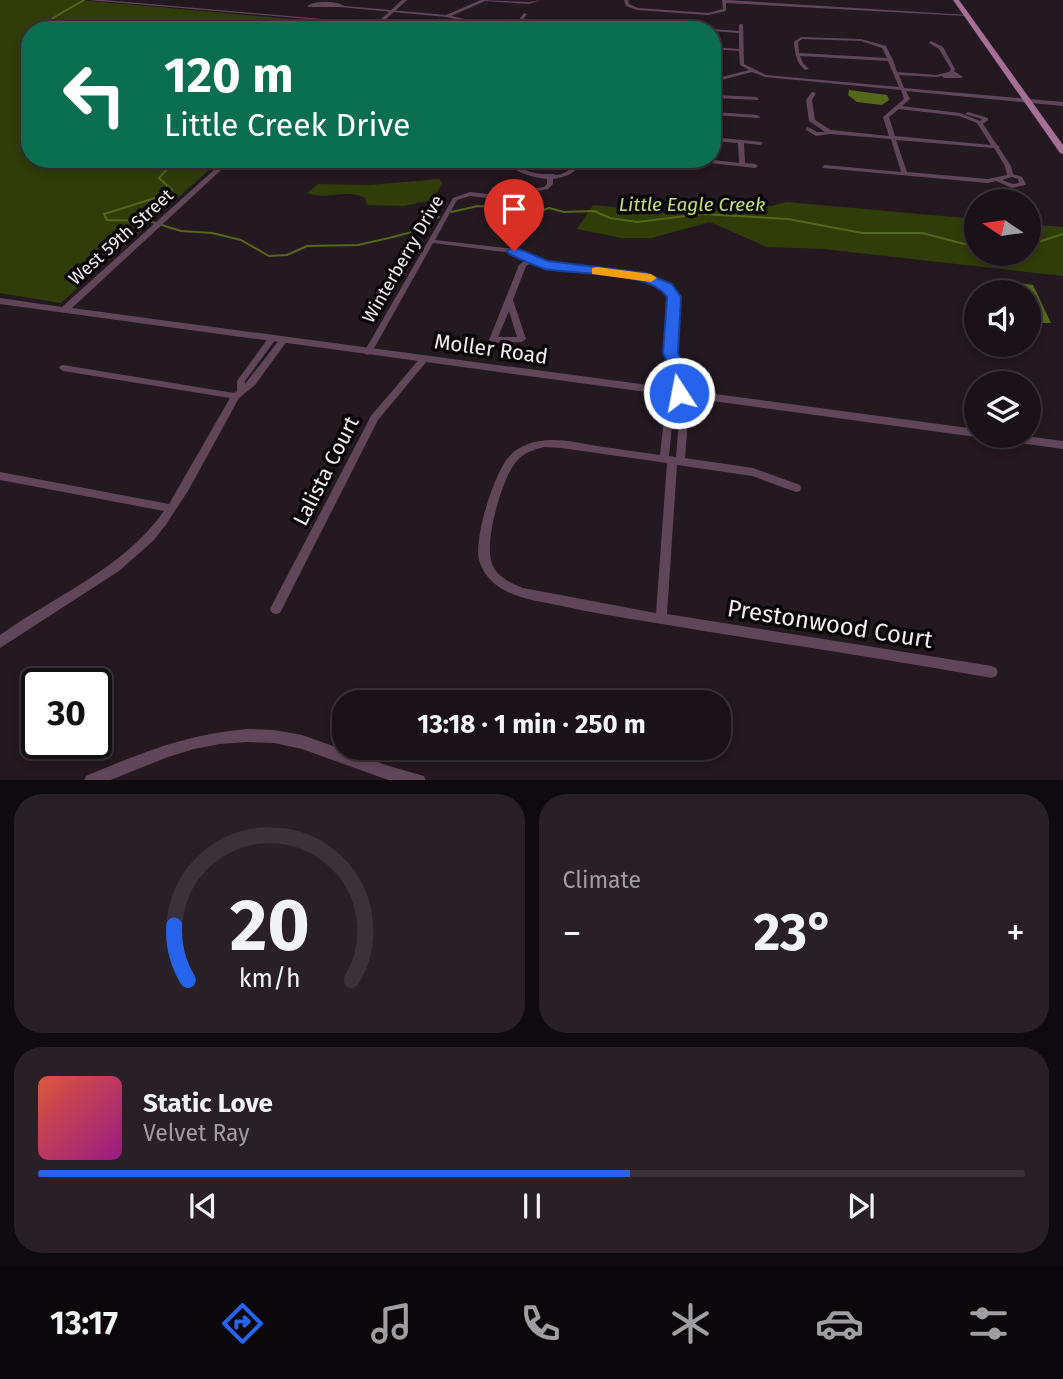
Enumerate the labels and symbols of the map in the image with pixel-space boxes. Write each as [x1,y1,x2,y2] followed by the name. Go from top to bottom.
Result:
[484,179,544,251] pin
[64,184,178,290] street label: West 59th Street
[964,189,1041,266] north arrow
[358,191,448,327] street label: Winterberry Drive
[619,193,765,216] water label: Little Eagle Creek
[433,328,549,370] street label: Moller Road
[642,356,716,430] position arrow
[287,412,365,530] street label: Lalista Court
[725,594,935,654] street label: Prestonwood Court
[21,668,112,759] speed limit sign: 30

